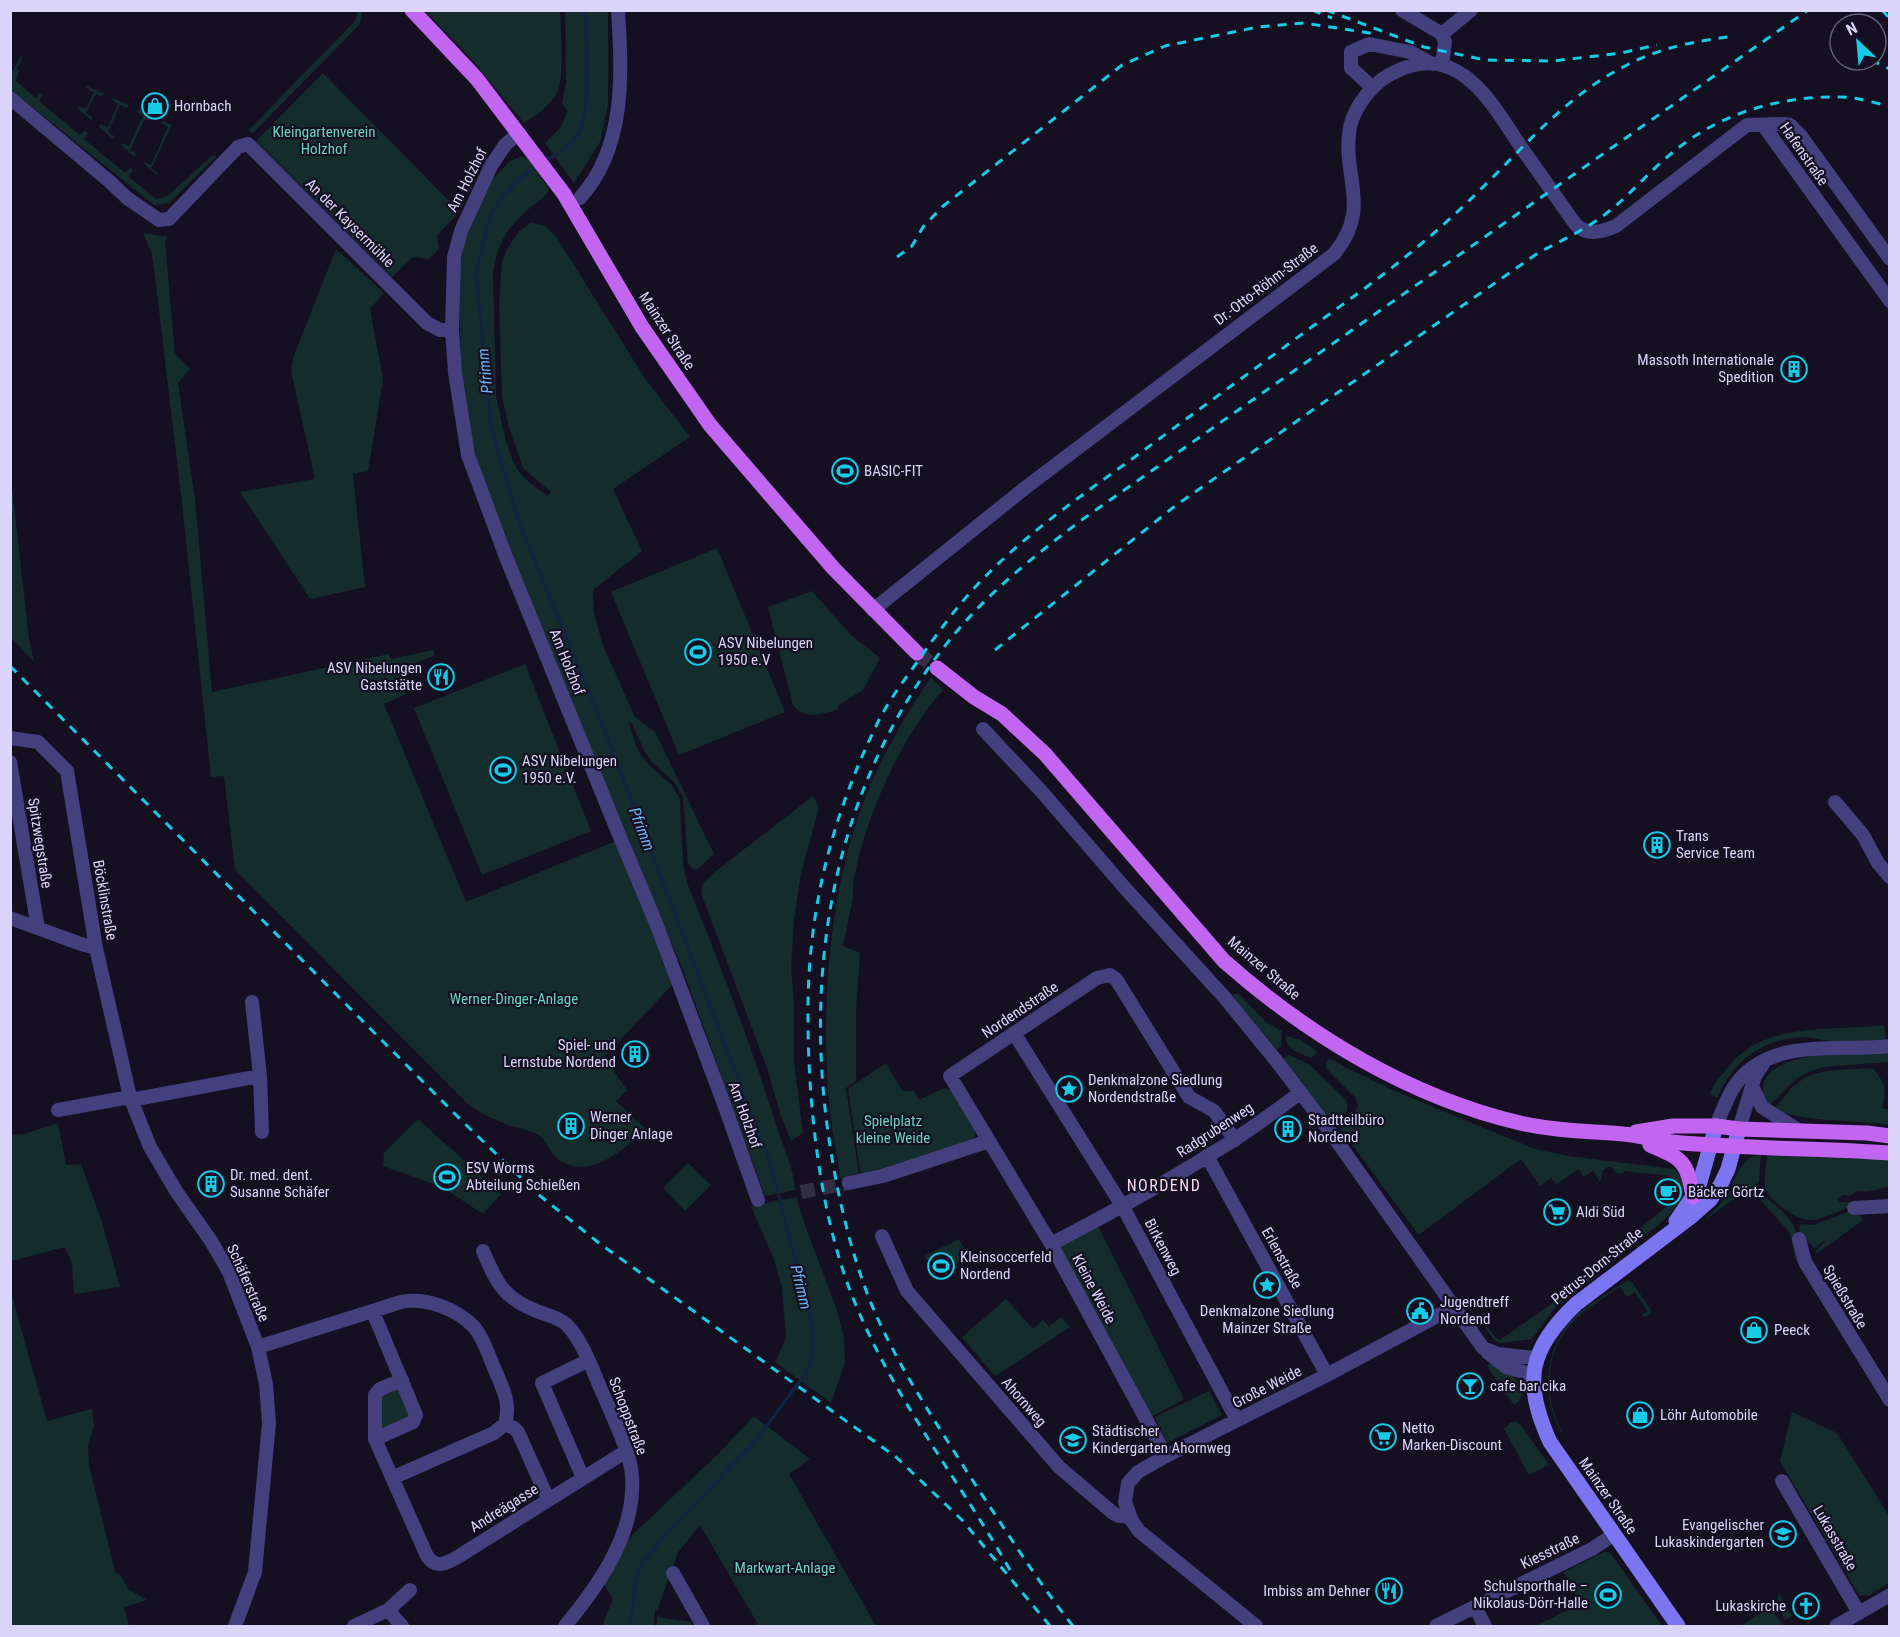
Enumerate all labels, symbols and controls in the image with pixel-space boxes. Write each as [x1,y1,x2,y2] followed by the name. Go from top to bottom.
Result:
[1828,12,1888,72] north arrow
[1843,18,1860,40] text: N
[140,91,170,121] shop icon: Hornbach
[174,97,231,115] place label: Hornbach
[1776,119,1832,189] street label: Hafenstraße
[272,123,376,158] park label: Kleingartenverein Holzhof
[443,145,491,215] street label: Am Holzhof
[302,175,398,271] street label: An der Kaysermühle
[1211,239,1321,329] street label: Dr.-Otto-Röhm-Straße
[635,289,699,373] street label: Mainzer Straße
[473,348,497,394] water label: Pfrimm
[1637,351,1774,386] place label: Massoth Internationale Spedition
[1779,354,1809,384] building icon: Massoth Internationale Spedition
[830,456,860,486] sports icon: BASIC-FIT
[864,462,923,480] place label: BASIC-FIT
[546,626,589,698] street label: Am Holzhof
[718,634,813,669] place label: ASV Nibelungen 1950 e.V
[683,637,713,667] sports icon: ASV Nibelungen 1950 e.V
[327,659,422,694] place label: ASV Nibelungen Gaststätte
[426,662,456,692] restaurant icon: ASV Nibelungen Gaststätte
[522,752,617,787] place label: ASV Nibelungen 1950 e.V.
[488,755,518,785] sports icon: ASV Nibelungen 1950 e.V.
[24,796,56,890] street label: Spitzwegstraße
[625,805,659,853] water label: Pfrimm
[1676,827,1755,862] place label: Trans Service Team
[1642,830,1672,860] building icon: Trans Service Team
[89,858,121,942] street label: Böcklinstraße
[1224,932,1304,1004] street label: Mainzer Straße
[978,978,1062,1042] street label: Nordendstraße
[450,990,578,1008] park label: Werner-Dinger-Anlage
[503,1036,616,1071] place label: Spiel- und Lernstube Nordend
[620,1039,650,1069] building icon: Spiel- und Lernstube Nordend
[1088,1071,1222,1106] place label: Denkmalzone Siedlung Nordendstraße
[1054,1074,1084,1104] place icon: Denkmalzone Siedlung Nordendstraße
[725,1079,765,1151] street label: Am Holzhof
[1173,1099,1257,1161] street label: Radgrubenweg
[590,1108,673,1143] place label: Werner Dinger Anlage
[556,1111,586,1141] building icon: Werner Dinger Anlage
[1308,1111,1384,1146] place label: Stadtteilbüro Nordend
[856,1112,930,1147] park label: Spielplatz kleine Weide
[1273,1114,1303,1144] building icon: Stadtteilbüro Nordend
[466,1159,580,1194] place label: ESV Worms Abteilung Schießen
[432,1162,462,1192] sports icon: ESV Worms Abteilung Schießen
[230,1166,330,1201] place label: Dr. med. dent. Susanne Schäfer
[196,1169,226,1199] building icon: Dr. med. dent. Susanne Schäfer
[1127,1176,1201,1195] district label: NORDEND
[1653,1177,1683,1207] cafe icon: Bäcker Görtz
[1688,1183,1764,1201] place label: Bäcker Görtz
[1542,1197,1572,1227] supermarket icon: Aldi Süd
[1576,1203,1625,1221] place label: Aldi Süd
[1141,1216,1185,1278] street label: Birkenweg
[1258,1224,1306,1292] street label: Erlenstraße
[1548,1224,1646,1308] street label: Petrus-Dorn-Straße
[223,1241,273,1325] street label: Schäferstraße
[960,1248,1052,1283] place label: Kleinsoccerfeld Nordend
[926,1251,956,1281] sports icon: Kleinsoccerfeld Nordend
[1068,1251,1120,1327] street label: Kleine Weide
[1819,1262,1871,1332] street label: Spießstraße
[786,1263,816,1311] water label: Pfrimm
[1252,1270,1282,1300] place icon: Denkmalzone Siedlung Mainzer Straße
[1440,1293,1509,1328] place label: Jugendtreff Nordend
[1405,1296,1435,1326] public building icon: Jugendtreff Nordend
[1200,1302,1334,1337] place label: Denkmalzone Siedlung Mainzer Straße
[1739,1315,1769,1345] shop icon: Peeck
[1774,1321,1810,1339] place label: Peeck
[1229,1362,1305,1412] street label: Große Weide
[1455,1371,1485,1401] bar icon: cafe bar cika
[998,1374,1050,1430] street label: Ahornweg
[605,1375,651,1457] street label: Schoppstraße
[1490,1377,1566,1395] place label: cafe bar cika
[1625,1400,1655,1430] shop icon: Löhr Automobile
[1660,1406,1758,1424] place label: Löhr Automobile
[1402,1419,1502,1454] place label: Netto Marken-Discount
[1092,1422,1231,1457] place label: Städtischer Kindergarten Ahornweg
[1368,1422,1398,1452] supermarket icon: Netto Marken-Discount
[1058,1425,1088,1455] school or university icon: Städtischer Kindergarten Ahornweg
[1575,1454,1641,1538] street label: Mainzer Straße
[466,1480,542,1536] street label: Andreägasse
[1809,1502,1861,1574] street label: Lukasstraße
[1655,1516,1764,1551] place label: Evangelischer Lukaskindergarten
[1768,1519,1798,1549] school or university icon: Evangelischer Lukaskindergarten
[1518,1529,1582,1573] street label: Kiesstraße
[735,1559,835,1577] park label: Markwart-Anlage
[1374,1576,1404,1606] restaurant icon: Imbiss am Dehner
[1473,1577,1588,1612] place label: Schulsporthalle – Nikolaus-Dörr-Halle
[1593,1580,1623,1610] sports icon: Schulsporthalle – Nikolaus-Dörr-Halle
[1263,1582,1370,1600] place label: Imbiss am Dehner
[1791,1591,1821,1621] church icon: Lukaskirche
[1715,1597,1786,1615] place label: Lukaskirche

